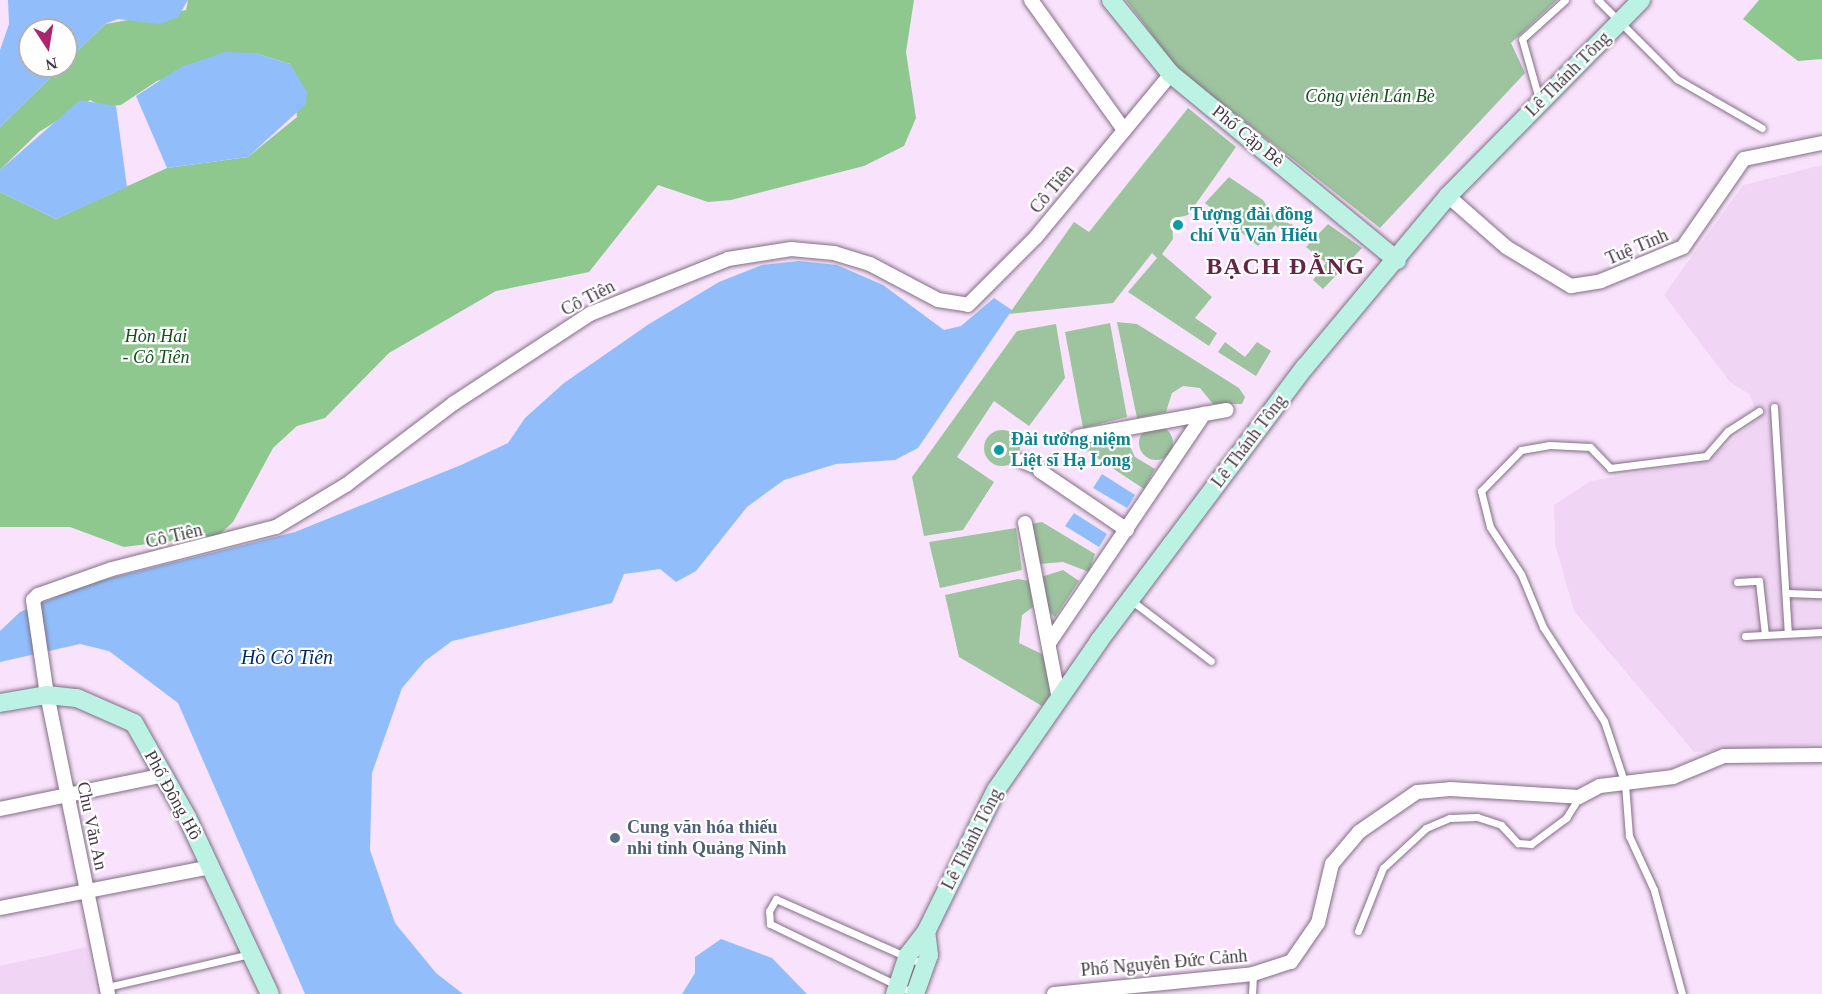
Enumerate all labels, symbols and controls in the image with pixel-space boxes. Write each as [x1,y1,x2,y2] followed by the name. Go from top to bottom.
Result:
[18,18,78,78] north arrow
[1521,27,1615,121] street label: Lê Thánh Tông
[44,55,59,74] text: N
[1305,85,1435,107] park label: Công viên Lán Bè
[1208,101,1288,171] street label: Phố Cặp Bè
[1025,160,1079,218] street label: Cô Tiên
[1190,204,1319,246] place label: Tượng đài đồng chí Vũ Văn Hiếu
[1171,218,1185,232] marker: Tượng đài đồng chí Vũ Văn Hiếu
[1602,224,1672,270] street label: Tuệ Tĩnh
[1206,253,1366,281] district label: BẠCH ĐẰNG
[557,275,619,321] street label: Cô Tiên
[122,326,190,368] park label: Hòn Hai - Cô Tiên
[1207,390,1291,492] street label: Lê Thánh Tông
[1011,429,1131,472] place label: Đài tưởng niệm Liệt sĩ Hạ Long
[992,443,1006,457] marker: Đài tưởng niệm Liệt sĩ Hạ Long
[143,519,205,553] street label: Cô Tiên
[241,645,333,669] water label: Hồ Cô Tiên
[140,746,206,844] street label: Phố Đông Hồ
[72,779,112,873] street label: Chu Văn An
[937,784,1007,894] street label: Lê Thánh Tông
[627,817,787,860] place label: Cung văn hóa thiếu nhi tỉnh Quảng Ninh
[608,831,622,845] marker: Cung văn hóa thiếu nhi tỉnh Quảng Ninh
[1080,945,1248,981] street label: Phố Nguyễn Đức Cảnh

